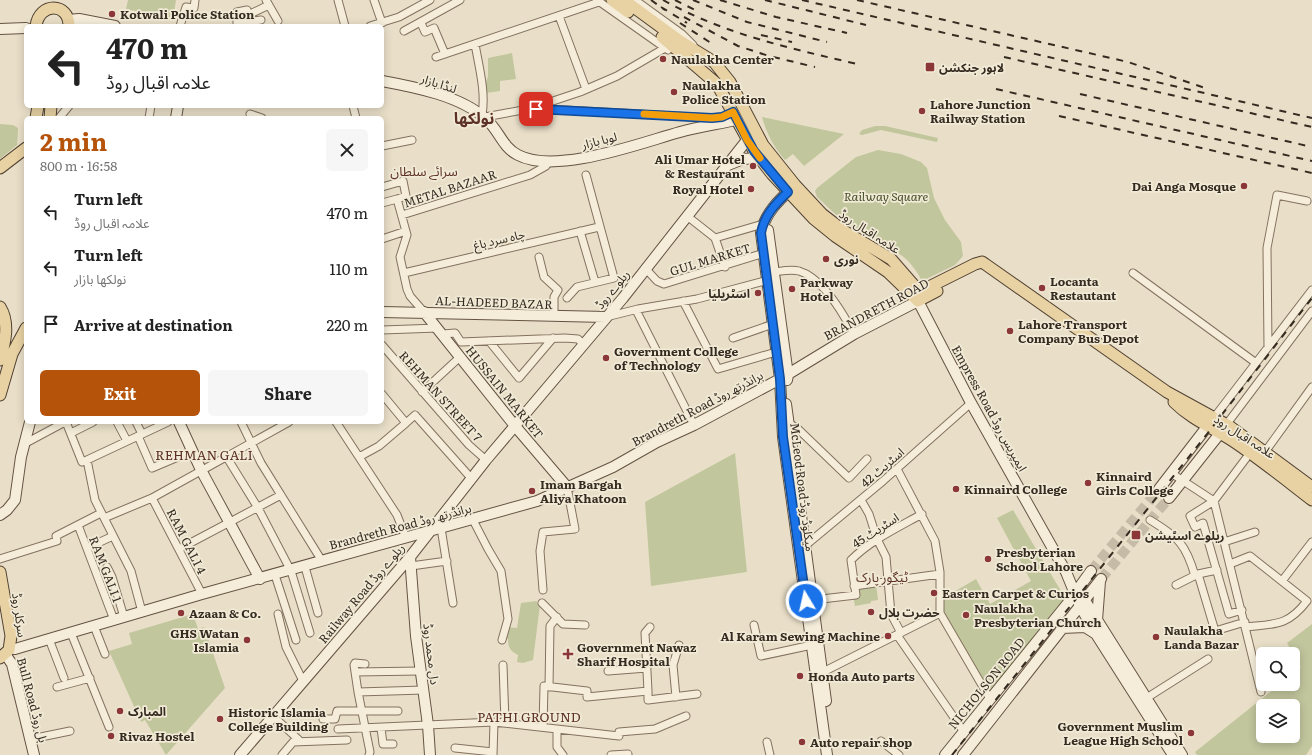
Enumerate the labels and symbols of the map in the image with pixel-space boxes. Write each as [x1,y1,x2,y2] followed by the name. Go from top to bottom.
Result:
[120,5,255,23] place label: Kotwali Police Station
[107,9,117,19] marker: Kotwali Police Station
[671,50,774,68] place label: Naulakha Center
[658,54,668,64] marker: Naulakha Center
[939,58,1004,76] place label: لاہور جنکشن
[924,61,936,73] marker: لاہور جنکشن
[418,68,459,97] street label: لنڈا بازار
[682,76,766,108] place label: Naulakha Police Station
[669,87,679,97] marker: Naulakha Police Station
[519,92,553,126] pin
[930,95,1031,127] place label: Lahore Junction Railway Station
[454,105,494,129] district label: نولکھا
[917,106,927,116] marker: Lahore Junction Railway Station
[578,127,619,153] street label: لوہا بازار
[654,150,746,182] place label: Ali Umar Hotel & Restaurant
[390,161,458,180] district label: سرائے سلطان
[748,161,758,171] marker: Ali Umar Hotel & Restaurant
[401,164,499,211] street label: METAL BAZAAR
[1132,177,1236,195] place label: Dai Anga Mosque
[673,180,744,198] place label: Royal Hotel
[1239,181,1249,191] marker: Dai Anga Mosque
[746,184,756,194] marker: Royal Hotel
[844,187,929,205] park label: Railway Square
[836,204,904,258] street label: علامہ اقبال روڈ
[471,224,527,255] street label: چاہ سرد باغ
[667,238,753,280] street label: GUL MARKET
[834,250,859,268] place label: نوری
[821,254,831,264] marker: نوری
[591,265,633,313] street label: ریلوے روڈ
[1050,272,1117,304] place label: Locanta Restautant
[800,273,854,305] place label: Parkway Hotel
[820,274,932,344] street label: BRANDRETH ROAD
[1037,283,1047,293] marker: Locanta Restautant
[708,284,750,302] place label: اسٹریلیا
[787,284,797,294] marker: Parkway Hotel
[753,288,763,298] marker: اسٹریلیا
[435,291,553,313] street label: AL-HADEED BAZAR
[1018,315,1140,347] place label: Lahore Transport Company Bus Depot
[1005,326,1015,336] marker: Lahore Transport Company Bus Depot
[462,342,548,442] street label: HUSSAIN MARKET
[614,342,738,374] place label: Government College of Technology
[948,342,1032,475] street label: Empress Road ایمپریس روڈ
[395,347,487,445] street label: REHMAN STREET 7
[601,353,611,363] marker: Government College of Technology
[628,366,766,450] street label: Brandreth Road برانڈرتھ روڈ
[1211,409,1279,463] street label: علامہ اقبال روڈ
[786,422,820,552] street label: McLeod Road میکلوڈ روڈ
[856,443,908,491] street label: اسٹریٹ 42
[155,445,253,464] district label: REHMAN GALI
[1096,467,1174,499] place label: Kinnaird Girls College
[540,475,627,507] place label: Imam Bargah Aliya Khatoon
[1083,478,1093,488] marker: Kinnaird Girls College
[964,480,1067,498] place label: Kinnaird College
[951,484,961,494] marker: Kinnaird College
[527,486,537,496] marker: Imam Bargah Aliya Khatoon
[327,498,473,554] street label: Brandreth Road برانڈرتھ روڈ
[163,505,211,577] street label: RAM GALI 4
[848,508,902,552] street label: اسٹریٹ 45
[1145,526,1224,544] place label: ریلوے اسٹیشن
[1130,529,1142,541] marker: ریلوے اسٹیشن
[85,533,127,605] street label: RAM GALI 1
[314,539,408,647] street label: Railway Road ریلوے روڈ
[996,543,1083,575] place label: Presbyterian School Lahore
[983,554,993,564] marker: Presbyterian School Lahore
[856,567,908,587] district label: ٹیگور پارک
[785,580,827,622] position arrow
[942,584,1089,602] place label: Eastern Carpet & Curios
[929,588,939,598] marker: Eastern Carpet & Curios
[8,592,32,638] street label: سرکلر روڈ
[974,599,1102,631] place label: Naulakha Presbyterian Church
[879,603,940,621] place label: حضرت بلال
[189,604,261,622] place label: Azaan & Co.
[866,607,876,617] marker: حضرت بلال
[176,608,186,618] marker: Azaan & Co.
[961,610,971,620] marker: Naulakha Presbyterian Church
[1164,621,1240,653] place label: Naulakha Landa Bazar
[419,622,445,686] street label: دل محمد روڈ
[170,624,240,656] place label: GHS Watan Islamia
[721,627,880,645] place label: Al Karam Sewing Machine
[883,631,893,641] marker: Al Karam Sewing Machine
[1151,632,1161,642] marker: Naulakha Landa Bazar
[943,633,1029,733] street label: NICHOLSON ROAD
[242,635,252,645] marker: GHS Watan Islamia
[577,638,697,670] place label: Government Nawaz Sharif Hospital
[562,648,574,660] marker: Government Nawaz Sharif Hospital
[13,655,53,745] street label: Bull Road بل روڈ
[808,667,915,685] place label: Honda Auto parts
[795,671,805,681] marker: Honda Auto parts
[128,702,166,720] place label: المبارک
[228,703,329,735] place label: Historic Islamia College Building
[115,706,125,716] marker: المبارک
[477,707,581,726] district label: PATHI GROUND
[215,714,225,724] marker: Historic Islamia College Building
[1057,717,1184,749] place label: Government Muslim League High School
[119,727,195,745] place label: Rivaz Hostel
[1186,728,1196,738] marker: Government Muslim League High School
[106,731,116,741] marker: Rivaz Hostel
[810,733,912,751] place label: Auto repair shop
[797,737,807,747] marker: Auto repair shop

